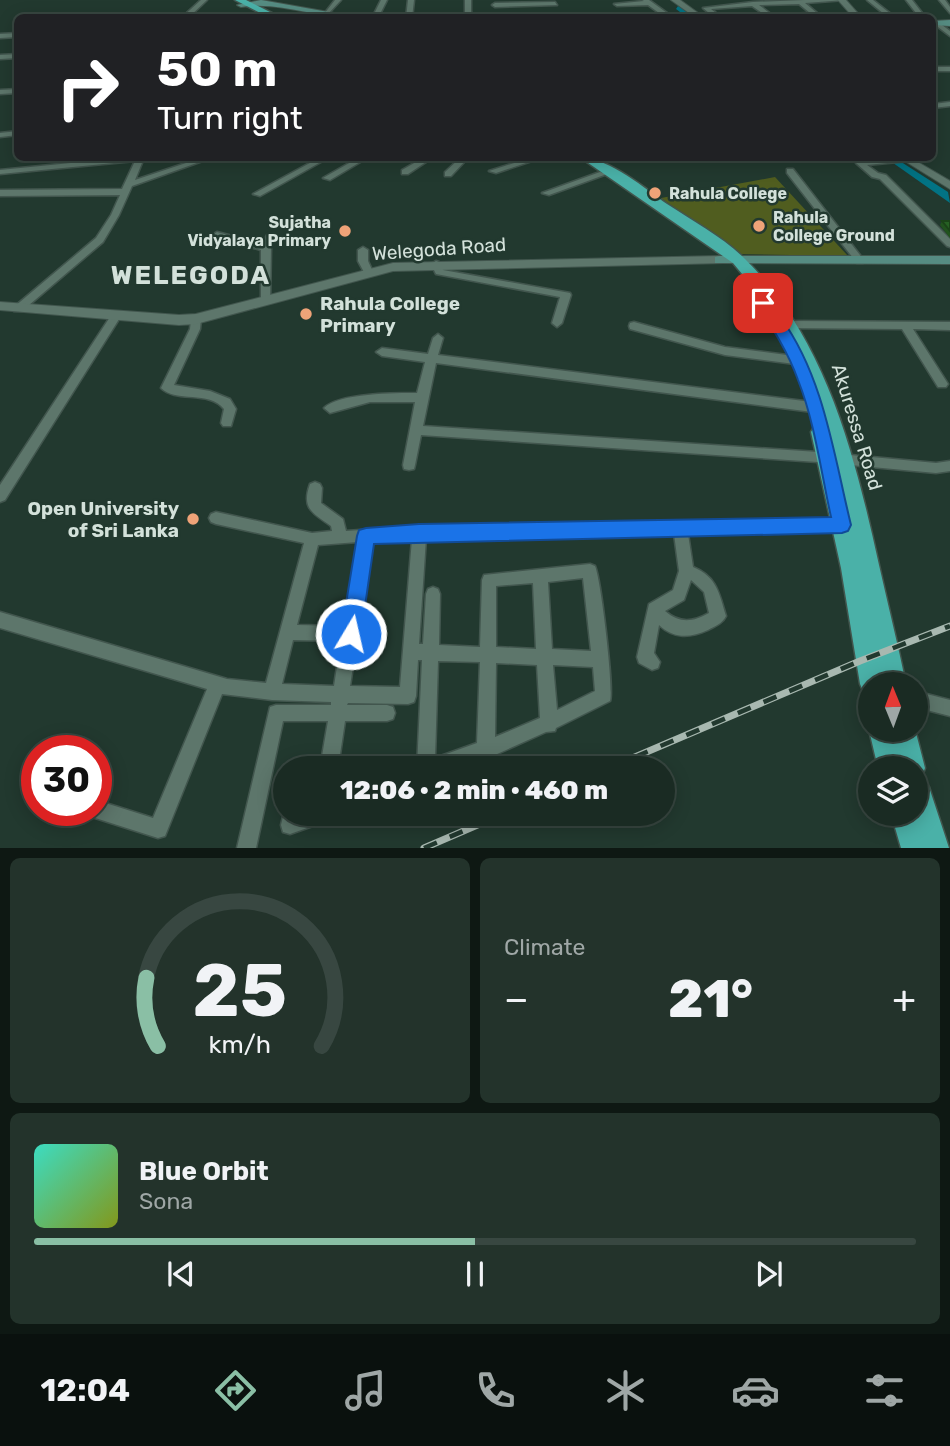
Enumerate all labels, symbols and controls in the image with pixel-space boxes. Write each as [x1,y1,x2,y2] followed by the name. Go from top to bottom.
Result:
[157,40,277,98] text: 50 m
[42,42,133,133] icon: right
[157,99,302,137] text: Turn right
[669,184,787,203] place label: Rahula College
[647,185,663,201] marker: Rahula College
[773,208,895,245] place label: Rahula College Ground
[187,213,331,250] place label: Sujatha Vidyalaya Primary
[751,218,767,234] marker: Rahula College Ground
[337,223,353,239] marker: Sujatha Vidyalaya Primary
[371,233,507,265] street label: Welegoda Road
[111,260,271,291] district label: WELEGODA
[733,273,793,333] pin
[744,284,782,322] icon: arrive
[320,292,460,337] place label: Rahula College Primary
[298,306,314,322] marker: Rahula College Primary
[827,361,887,493] street label: Akuressa Road
[28,497,180,542] place label: Open University of Sri Lanka
[185,511,201,527] marker: Open University of Sri Lanka
[314,597,388,671] position arrow
[858,672,928,742] north arrow
[858,672,928,826] map controls
[21,735,112,826] speed limit sign: 30
[858,756,928,826] button: layers
[340,775,608,806] text: 12:06 · 2 min · 460 m
[504,933,585,961] text: Climate
[193,949,287,1035] text: 25
[668,968,753,1030] text: 21°
[504,976,529,1022] text: −
[892,976,916,1022] text: +
[209,1030,271,1059] text: km/h
[139,1156,269,1187] text: Blue Orbit
[139,1187,193,1215] text: Sona
[162,1255,200,1293] icon: previous
[456,1255,494,1293] icon: pause
[750,1255,788,1293] icon: next
[211,1366,260,1415] icon: directions
[341,1366,390,1415] icon: music
[471,1366,520,1415] icon: phone
[601,1366,650,1415] icon: climate
[731,1366,780,1415] icon: car
[860,1366,909,1415] icon: filters
[40,1371,130,1409] text: 12:04

